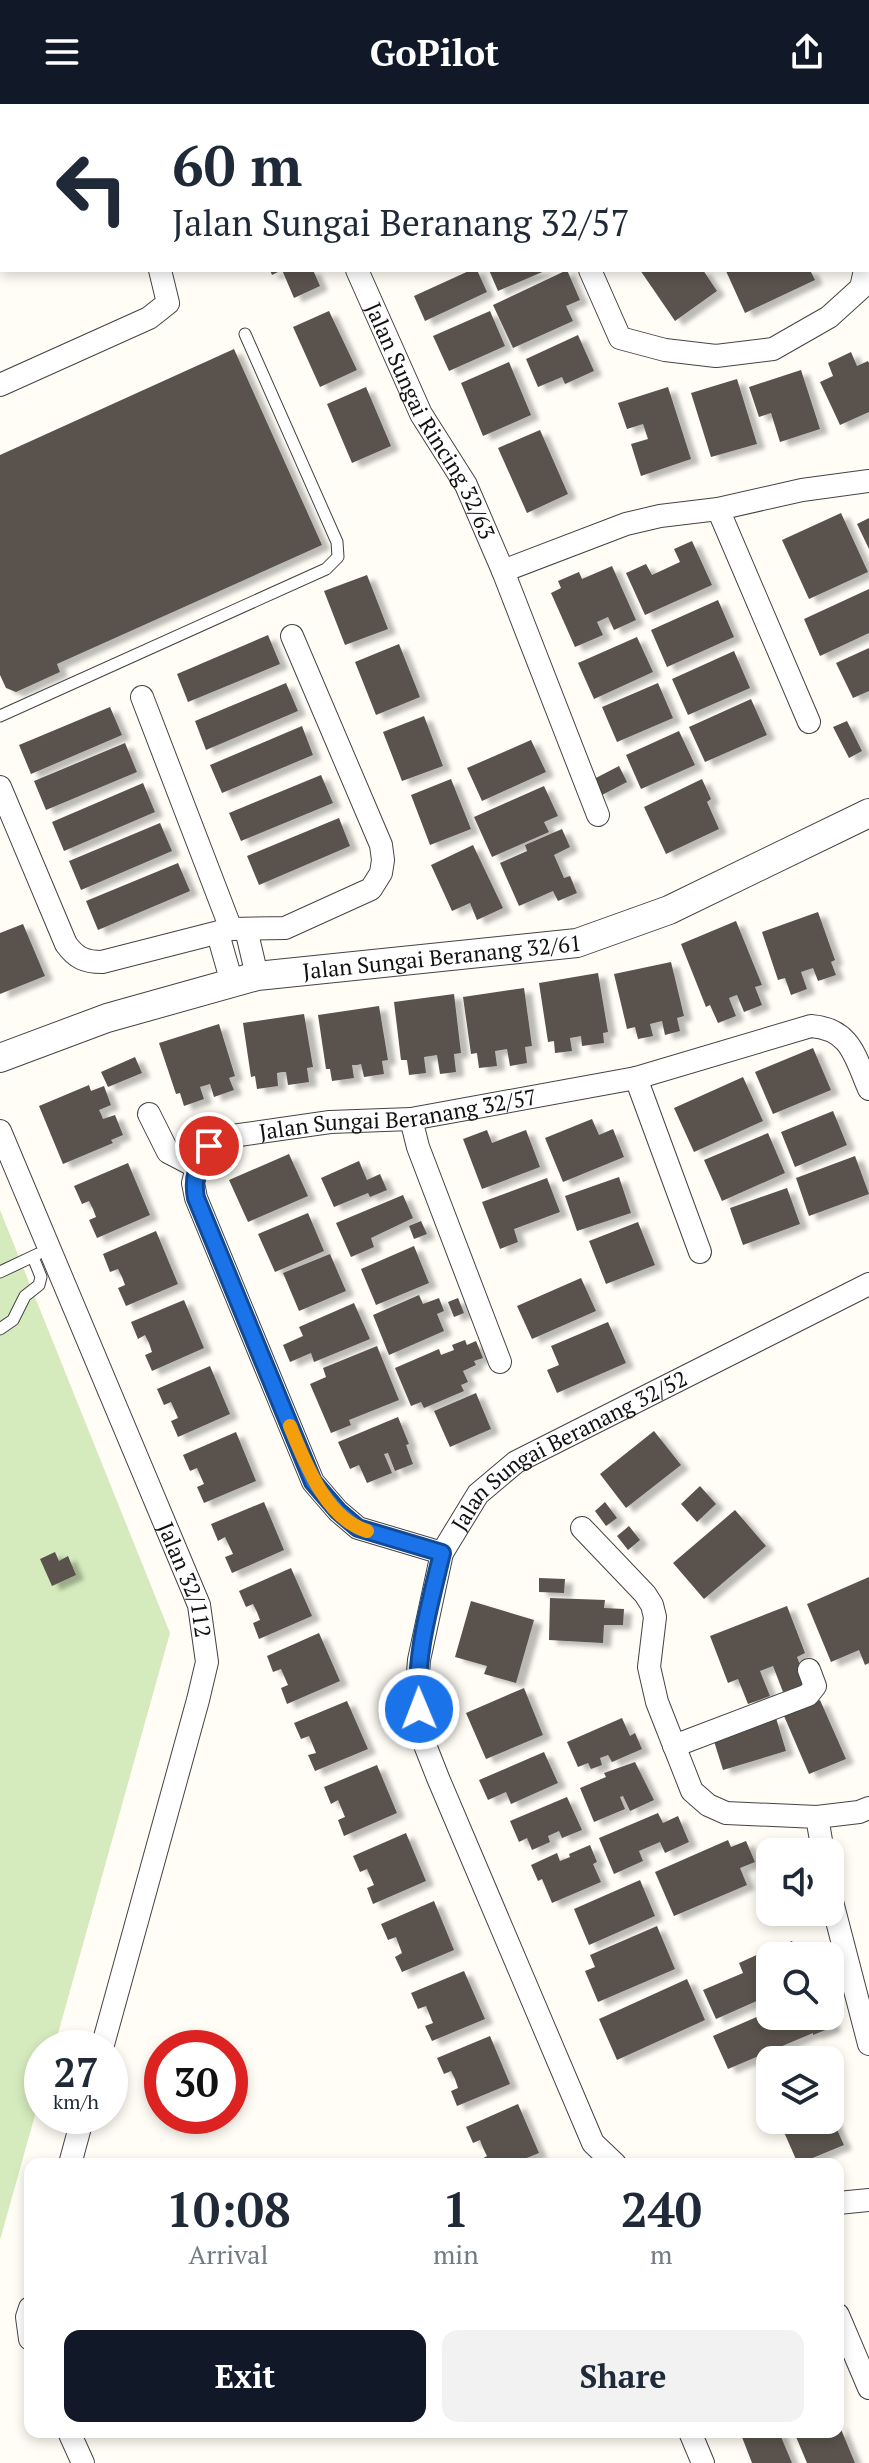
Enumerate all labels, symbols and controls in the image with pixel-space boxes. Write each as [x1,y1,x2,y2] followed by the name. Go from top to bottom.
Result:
[370,29,499,76] text: GoPilot
[40,30,84,74] icon: menu
[785,30,829,74] icon: share
[172,128,302,202] text: 60 m
[40,136,144,240] icon: left
[172,199,630,246] text: Jalan Sungai Beranang 32/57
[359,298,502,543] street label: Jalan Sungai Rincing 32/63
[301,928,583,985] street label: Jalan Sungai Beranang 32/61
[257,1081,539,1146] street label: Jalan Sungai Beranang 32/57
[175,1112,243,1180] pin
[187,1124,231,1168] icon: arrive
[444,1363,692,1536] street label: Jalan Sungai Beranang 32/52
[152,1517,218,1639] street label: Jalan 32/112
[377,1667,461,1751] position arrow
[756,1838,844,2134] map controls
[756,1838,844,1926] button: sound
[756,1942,844,2030] button: search
[144,2030,248,2134] speed limit sign: 30
[53,2045,99,2098] text: 27
[756,2046,844,2134] button: layers
[53,2088,99,2115] text: km/h
[166,2177,291,2241] text: 10:08
[442,2177,469,2241] text: 1
[621,2177,702,2241] text: 240
[189,2237,268,2271] text: Arrival
[433,2237,479,2271] text: min
[650,2237,673,2271] text: m
[64,2330,426,2422] button: Exit
[442,2330,804,2422] button: Share

